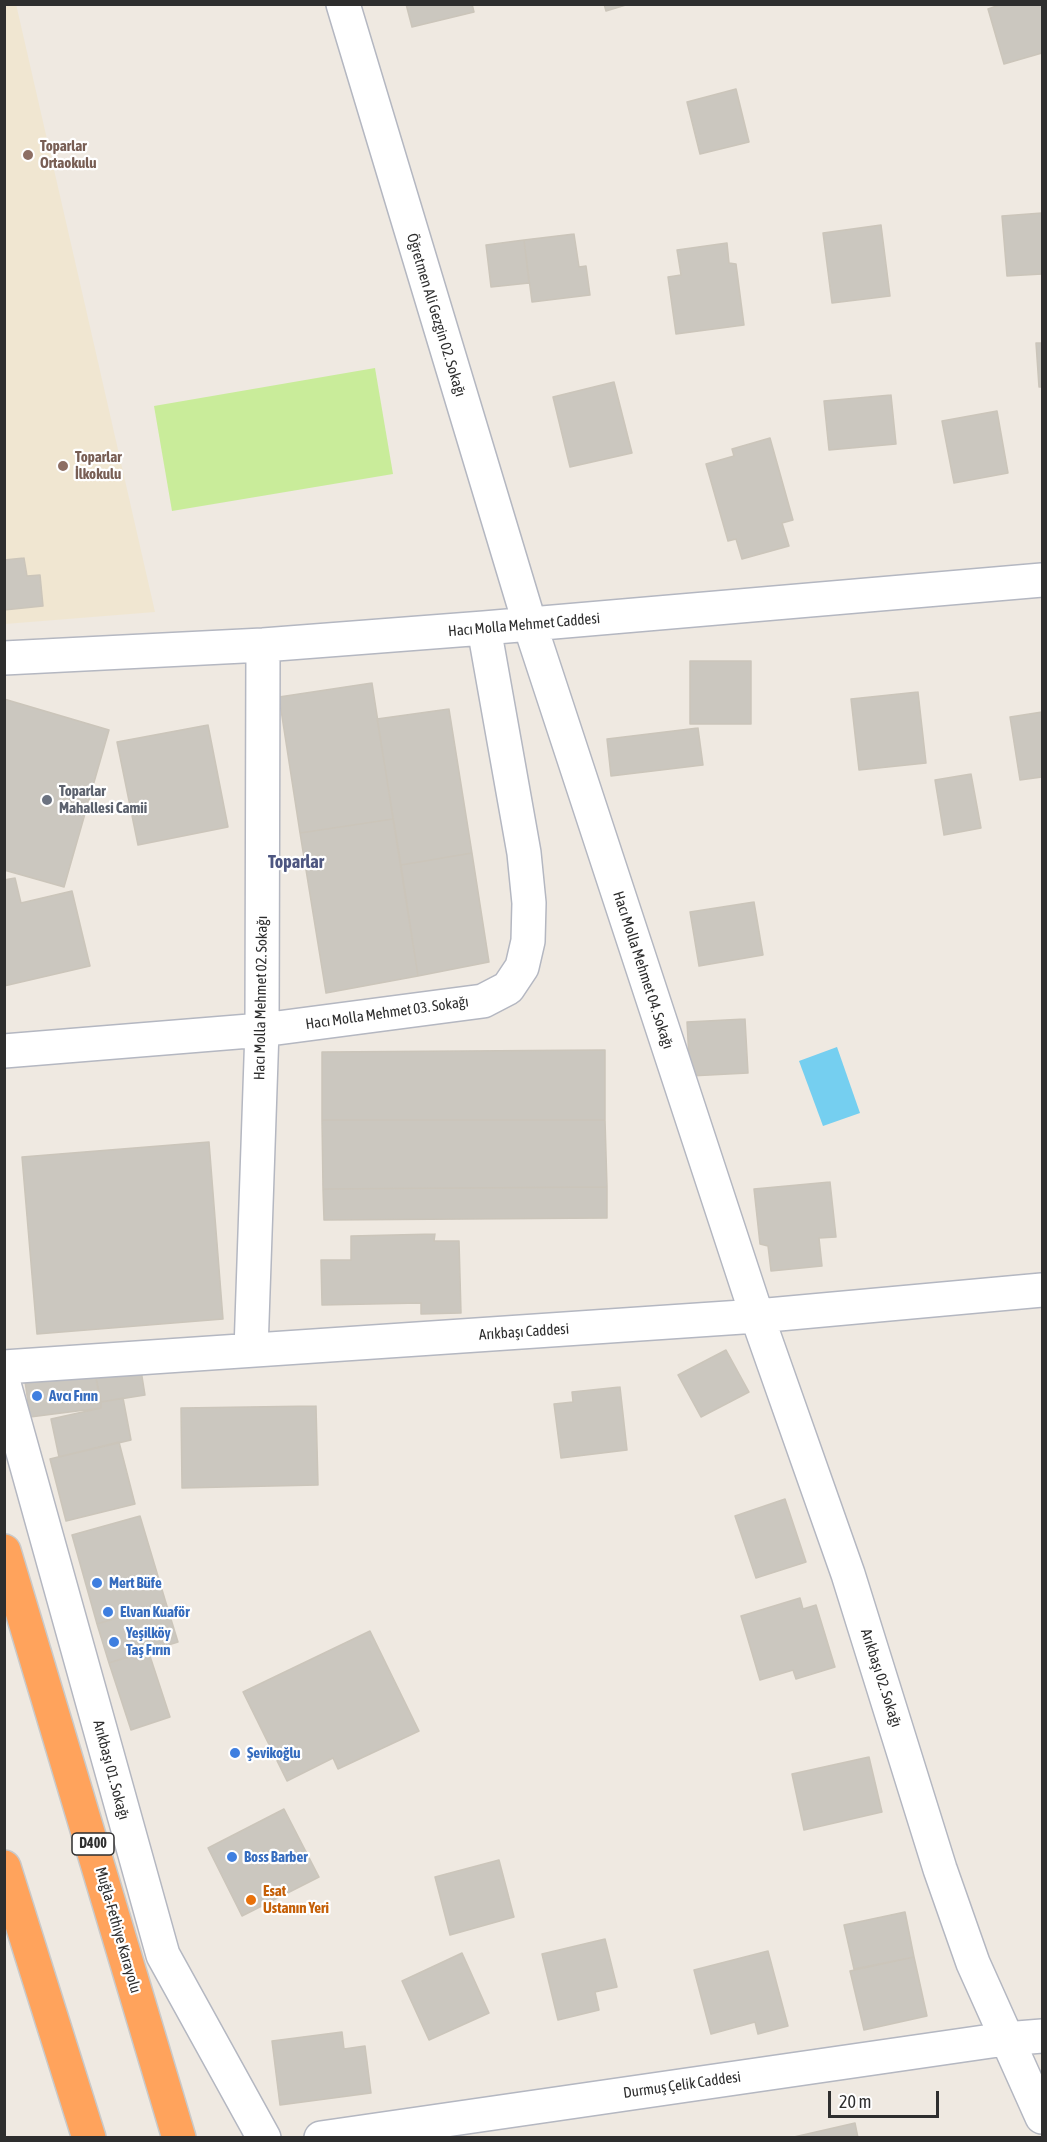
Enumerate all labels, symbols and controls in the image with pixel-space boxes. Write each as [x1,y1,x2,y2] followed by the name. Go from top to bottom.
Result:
[40,137,96,172] place label: Toparlar Ortaokulu
[21,148,35,162] marker: Toparlar Ortaokulu
[403,231,469,399] street label: Öğretmen Ali Gezgin 02. Sokağı
[75,448,122,483] place label: Toparlar İlkokulu
[56,459,70,473] marker: Toparlar İlkokulu
[447,609,601,641] street label: Hacı Molla Mehmet Caddesi
[59,782,147,817] place label: Toparlar Mahallesi Camii
[40,793,54,807] marker: Toparlar Mahallesi Camii
[268,851,324,873] district label: Toparlar
[609,889,677,1051] street label: Hacı Molla Mehmet 04. Sokağı
[251,916,271,1080] street label: Hacı Molla Mehmet 02. Sokağı
[304,993,470,1033] street label: Hacı Molla Mehmet 03. Sokağı
[478,1320,570,1344] street label: Arıkbaşı Caddesi
[49,1387,98,1405] place label: Avcı Fırın
[30,1389,44,1403] marker: Avcı Fırın
[109,1574,162,1592] place label: Mert Büfe
[90,1576,104,1590] marker: Mert Büfe
[120,1603,190,1621] place label: Elvan Kuaför
[101,1605,115,1619] marker: Elvan Kuaför
[126,1624,171,1659] place label: Yeşilköy Taş Fırın
[857,1627,905,1729] street label: Arıkbaşı 02. Sokağı
[107,1635,121,1649] marker: Yeşilköy Taş Fırın
[89,1718,133,1822] street label: Arıkbaşı 01. Sokağı
[247,1744,301,1762] place label: Şevikoğlu
[228,1746,242,1760] marker: Şevikoğlu
[72,1833,114,1855] road number: D400
[244,1848,308,1866] place label: Boss Barber
[225,1850,239,1864] marker: Boss Barber
[91,1865,145,1995] street label: Muğla-Fethiye Karayolu
[263,1882,329,1917] place label: Esat Ustanın Yeri
[244,1893,258,1907] marker: Esat Ustanın Yeri
[622,2068,742,2102] street label: Durmuş Çelik Caddesi
[831,2079,942,2117] scale bar
[839,2091,871,2112] text: 20 m

